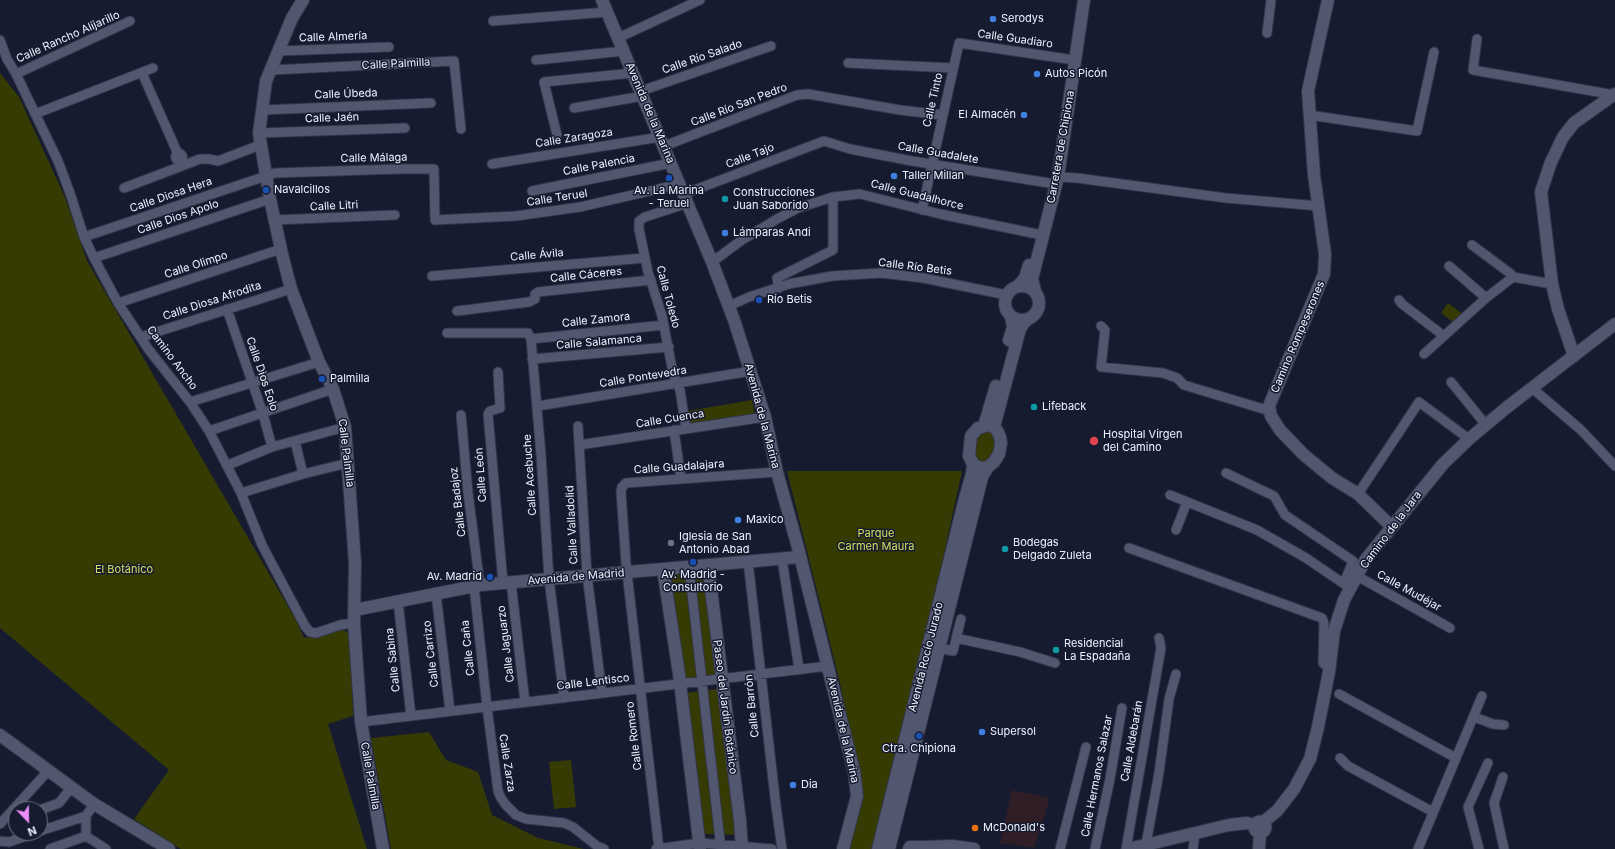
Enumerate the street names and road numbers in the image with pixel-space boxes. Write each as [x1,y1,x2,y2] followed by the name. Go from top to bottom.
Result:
[14,8,122,66] street label: Calle Rancho Alijarillo
[976,27,1054,51] street label: Calle Guadiaro
[299,29,367,45] street label: Calle Almería
[660,37,744,77] street label: Calle Río Salado
[361,56,431,72] street label: Calle Palmilla
[623,61,677,165] street label: Avenida de la Marina
[920,72,946,128] street label: Calle Tinto
[689,81,789,129] street label: Calle Río San Pedro
[314,86,378,102] street label: Calle Úbeda
[1045,90,1077,204] street label: Carretera de Chipiona
[305,110,359,126] street label: Calle Jaén
[535,125,613,151] street label: Calle Zaragoza
[897,139,979,167] street label: Calle Guadalete
[724,141,776,171] street label: Calle Tajo
[340,151,408,165] street label: Calle Málaga
[562,152,636,178] street label: Calle Palencia
[128,175,214,215] street label: Calle Diosa Hera
[869,177,965,213] street label: Calle Guadalhorce
[526,187,588,209] street label: Calle Teruel
[136,197,220,237] street label: Calle Dios Apolo
[309,198,359,214] street label: Calle Litri
[510,246,564,264] street label: Calle Ávila
[163,249,229,281] street label: Calle Olimpo
[877,256,953,278] street label: Calle Río Betis
[653,264,683,330] street label: Calle Toledo
[549,265,623,285] street label: Calle Cáceres
[161,279,263,323] street label: Calle Diosa Afrodita
[1268,279,1328,395] street label: Camino Rompeserones
[561,310,631,330] street label: Calle Zamora
[144,324,200,392] street label: Camino Ancho
[556,332,642,352] street label: Calle Salamanca
[243,335,281,413] street label: Calle Dios Eolo
[742,362,782,470] street label: Avenida de la Marina
[598,364,688,390] street label: Calle Pontevedra
[635,407,705,431] street label: Calle Cuenca
[335,418,357,488] street label: Calle Palmilla
[521,434,539,516] street label: Calle Acebuche
[473,447,489,503] street label: Calle León
[633,457,725,477] street label: Calle Guadalajara
[447,466,469,538] street label: Calle Badajoz
[563,485,581,565] street label: Calle Valladolid
[1358,489,1424,571] street label: Camino de la Jara
[527,566,625,588] street label: Avenida de Madrid
[1374,568,1444,614] street label: Calle Mudéjar
[906,601,946,713] street label: Avenida Rocío Jurado
[495,605,517,683] street label: Calle Jaguarzo
[459,619,477,677] street label: Calle Caña
[420,620,442,688] street label: Calle Carrizo
[383,627,403,693] street label: Calle Sabina
[710,639,740,775] street label: Paseo del Jardín Botánico
[556,671,630,693] street label: Calle Lentisco
[742,674,762,738] street label: Calle Barrón
[824,676,862,784] street label: Avenida de la Marina
[1118,699,1146,783] street label: Calle Aldebarán
[623,701,645,771] street label: Calle Romero
[1079,714,1115,838] street label: Calle Hermanos Salazar
[496,733,518,793] street label: Calle Zarza
[358,741,382,811] street label: Calle Palmilla

